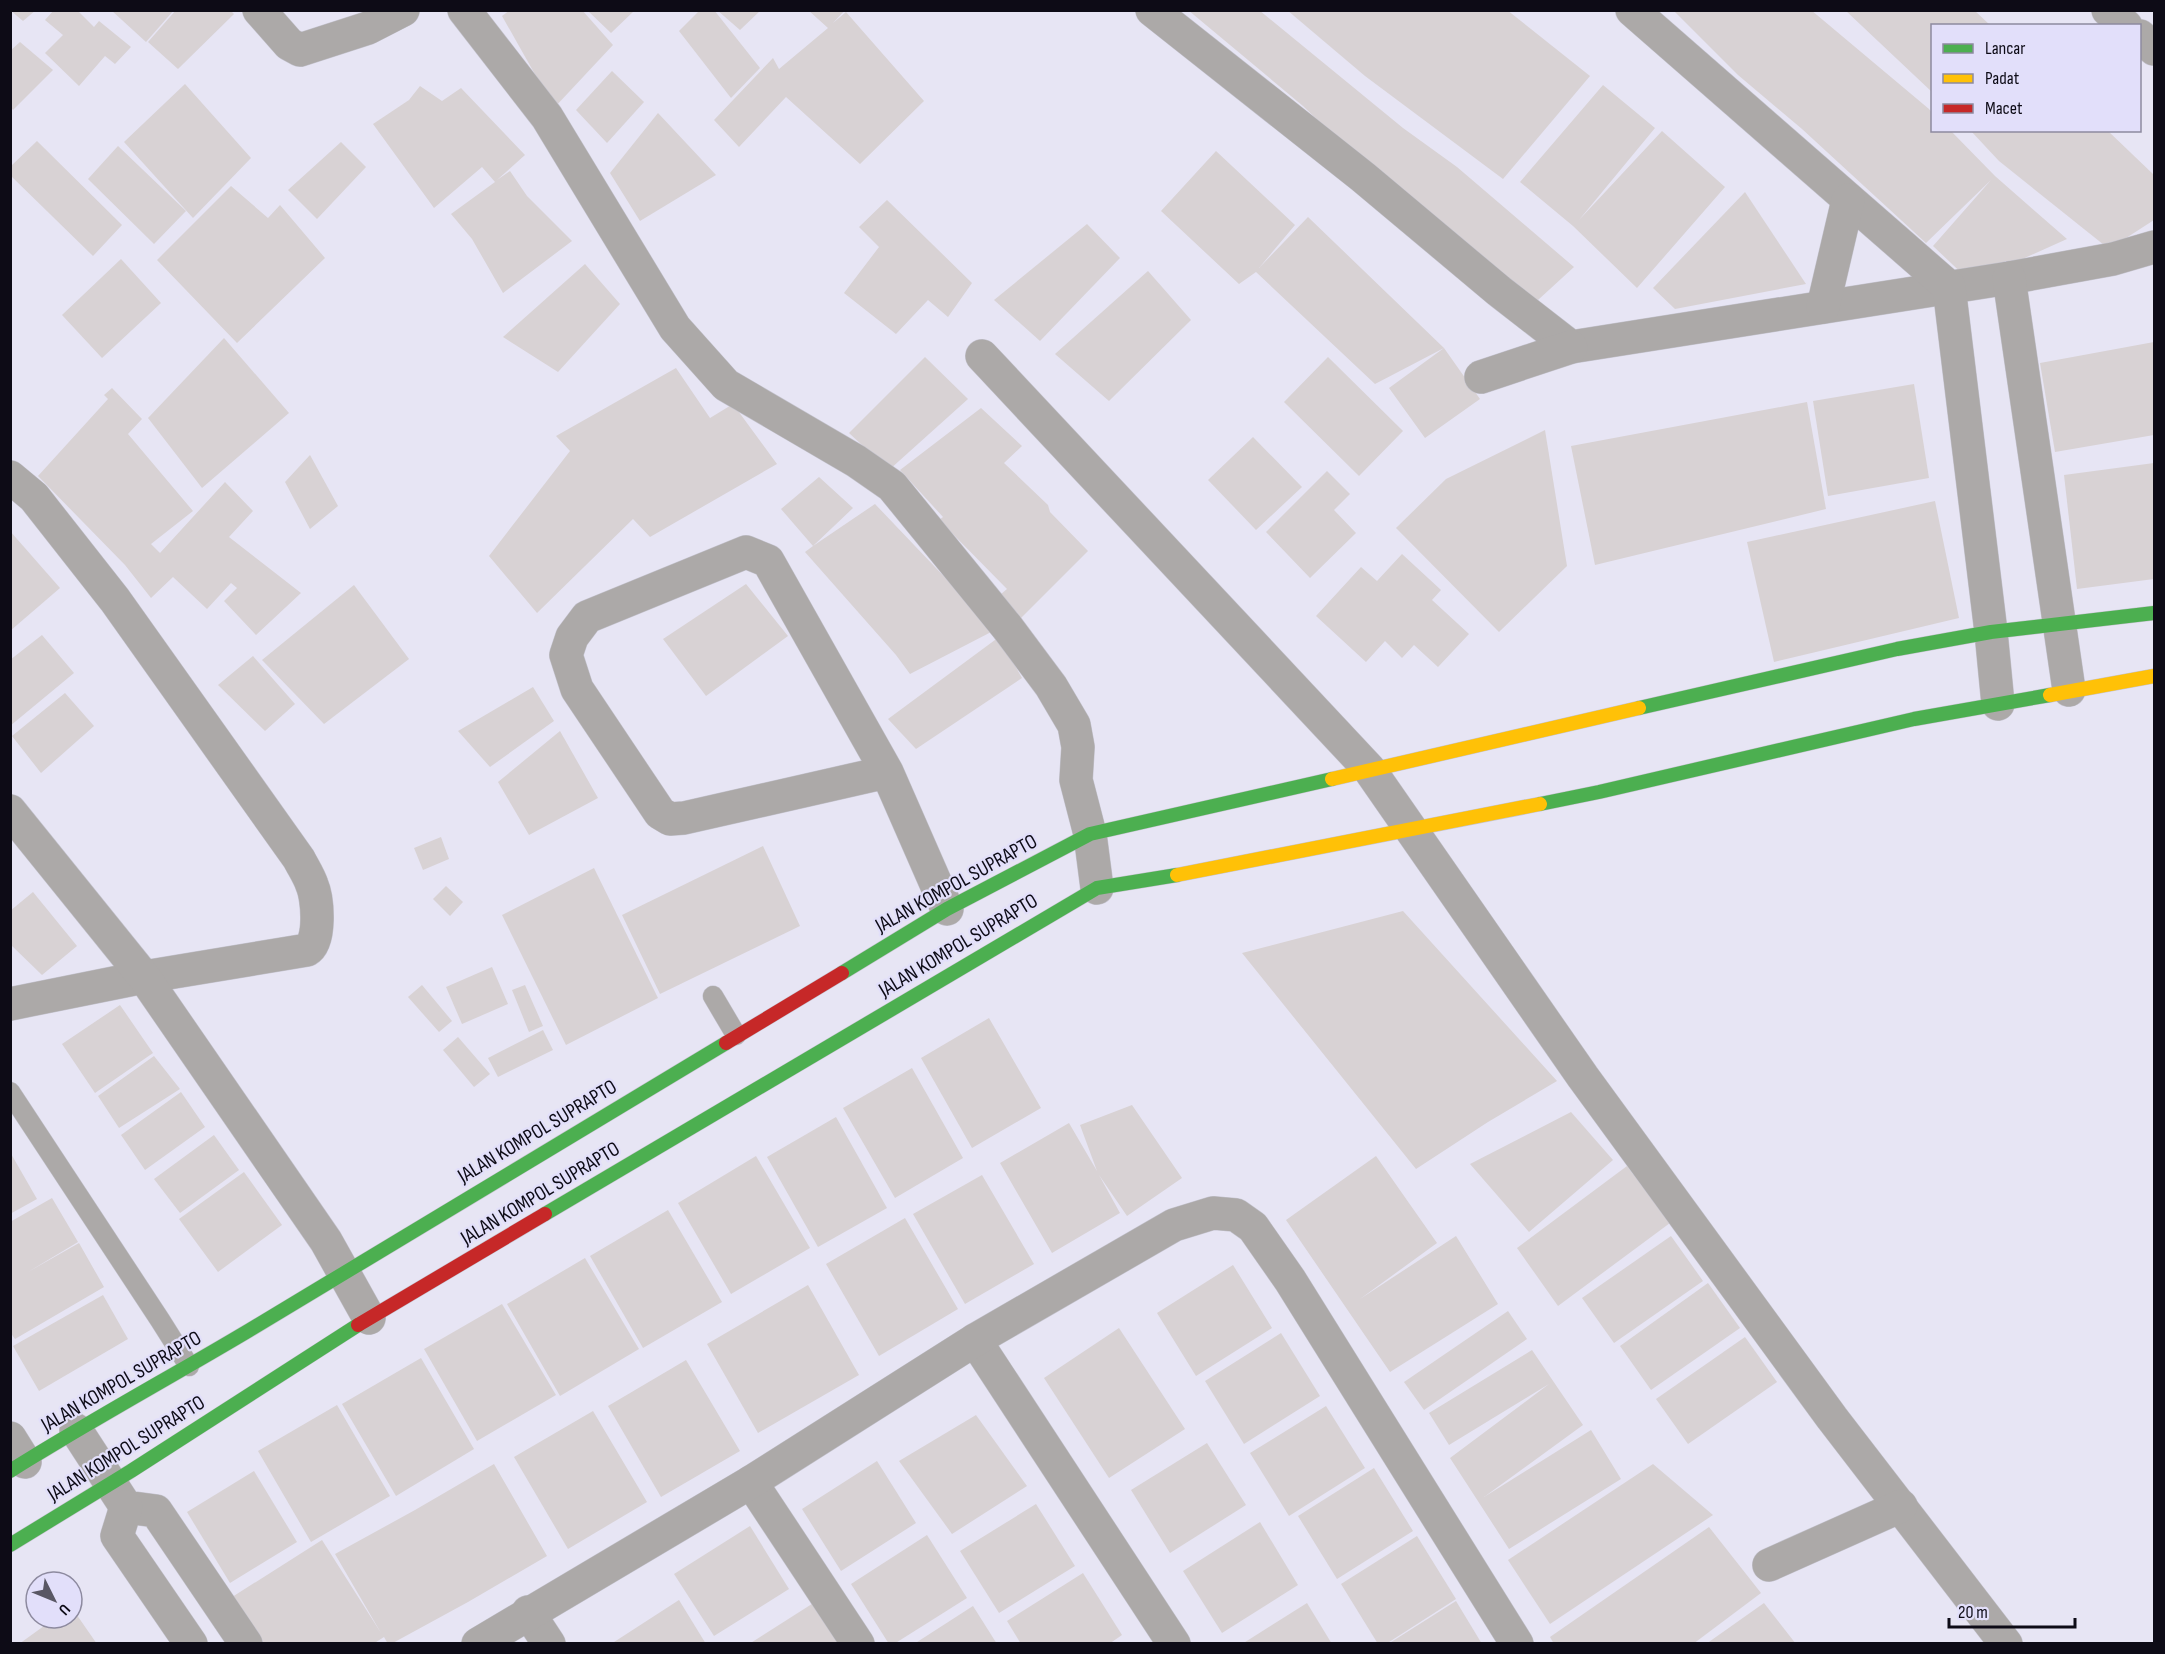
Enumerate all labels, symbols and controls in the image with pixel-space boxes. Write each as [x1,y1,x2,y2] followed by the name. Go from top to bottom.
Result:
[1931,24,2141,132] legend
[1985,38,2025,59] text: Lancar
[1985,68,2020,89] text: Padat
[1985,98,2023,119] text: Macet
[870,829,1041,939] street label: JALAN KOMPOL SUPRAPTO
[873,888,1042,1003] street label: JALAN KOMPOL SUPRAPTO
[452,1074,621,1189] street label: JALAN KOMPOL SUPRAPTO
[455,1136,624,1251] street label: JALAN KOMPOL SUPRAPTO
[36,1325,206,1438] street label: JALAN KOMPOL SUPRAPTO
[42,1390,210,1507] street label: JALAN KOMPOL SUPRAPTO
[24,1570,84,1630] north arrow
[1949,1591,2075,1629] scale bar
[54,1600,74,1619] text: U
[1958,1602,1988,1623] text: 20 m

